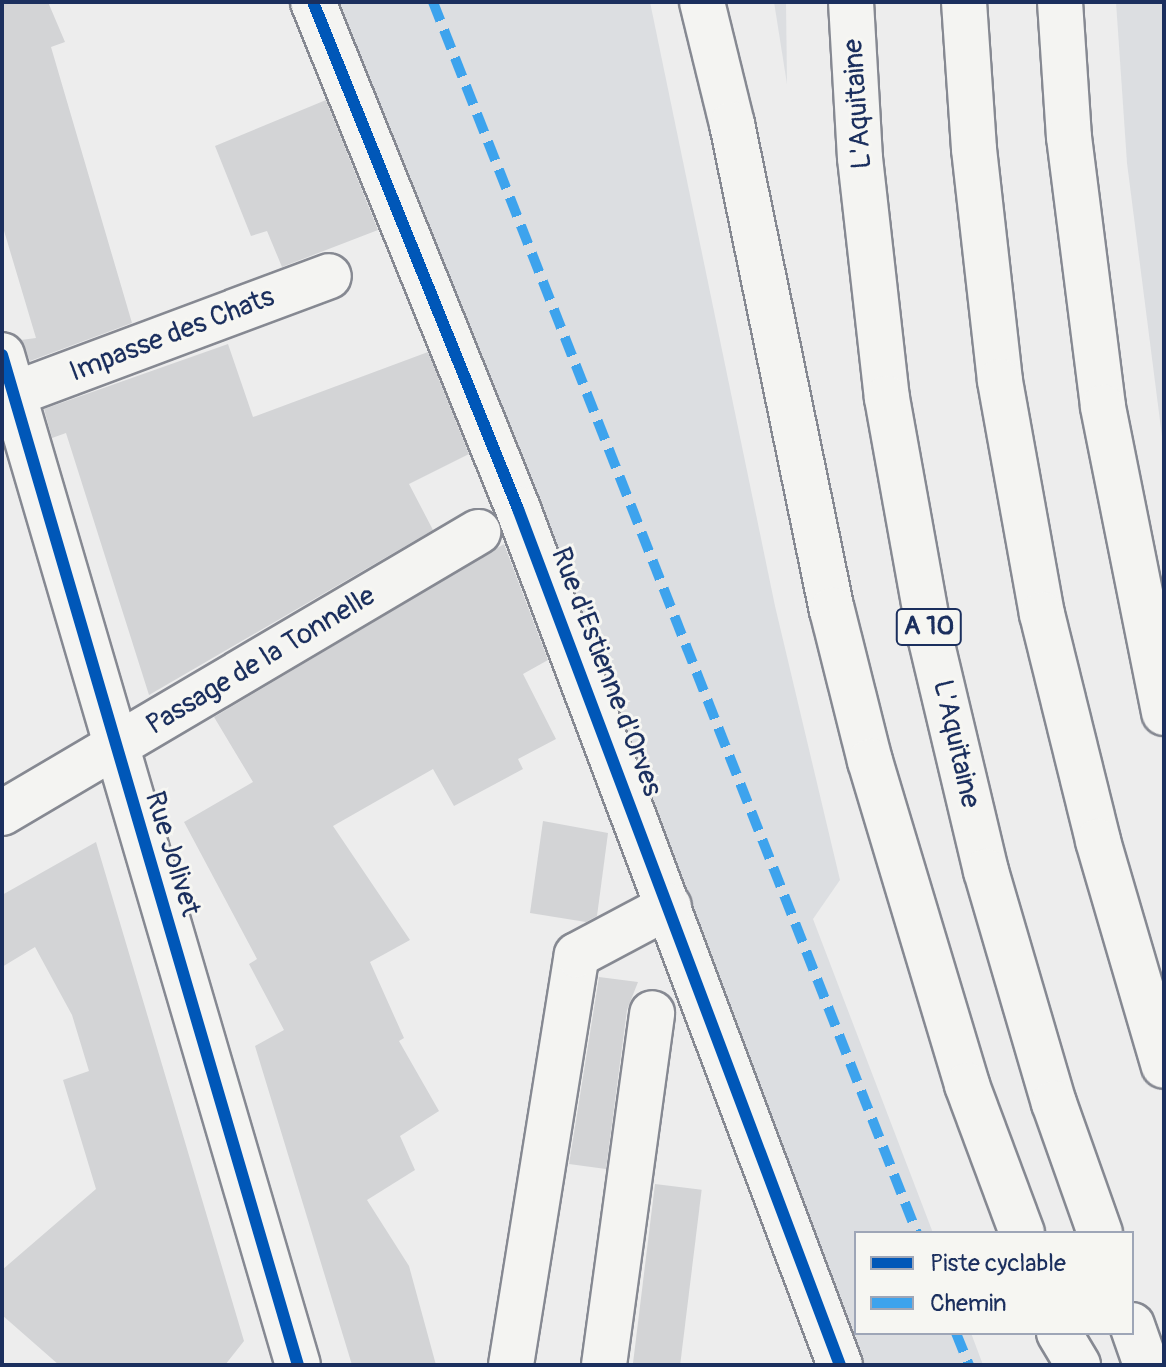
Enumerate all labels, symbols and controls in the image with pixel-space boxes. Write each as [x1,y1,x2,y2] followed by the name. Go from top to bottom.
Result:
[837,38,879,170] street label: L'Aquitaine
[65,280,279,390] street label: Impasse des Chats
[543,543,669,801] street label: Rue d'Estienne d'Orves
[141,579,381,743] street label: Passage de la Tonnelle
[895,605,963,649] road number: A 10
[925,677,987,811] street label: L'Aquitaine
[137,788,207,920] street label: Rue Jolivet
[854,1231,1134,1335] legend
[930,1249,1066,1278] text: Piste cyclable
[930,1289,1007,1318] text: Chemin

